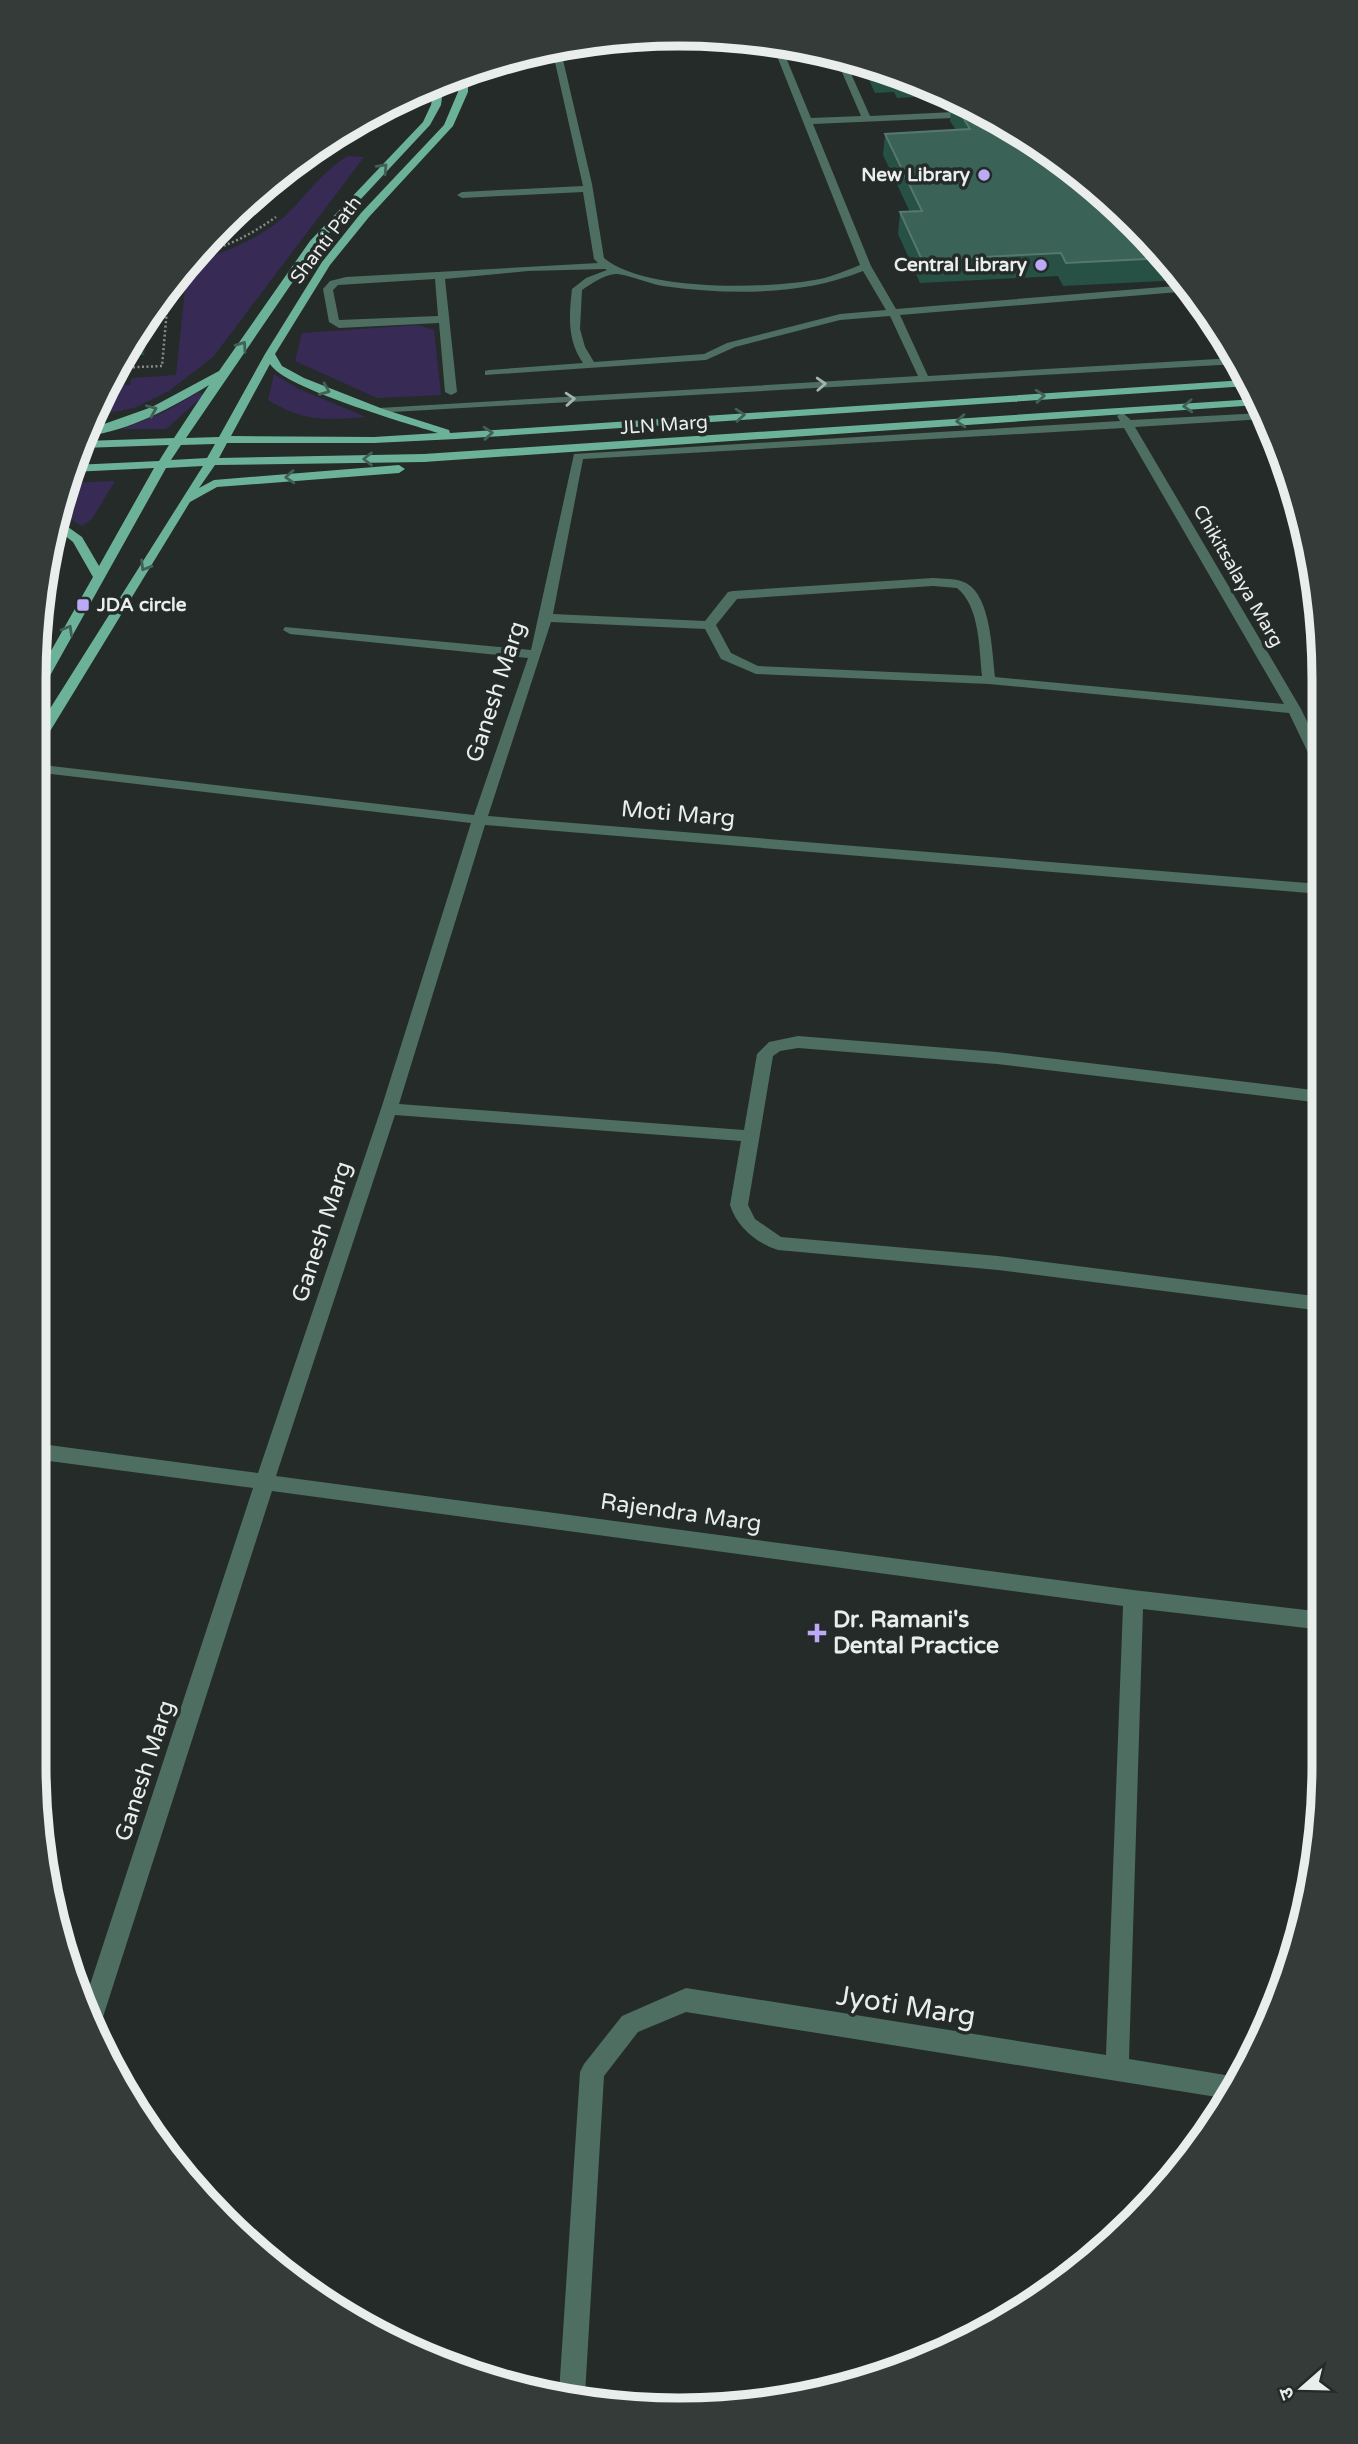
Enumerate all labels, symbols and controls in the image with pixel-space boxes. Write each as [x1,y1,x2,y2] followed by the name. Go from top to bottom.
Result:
[375,163,387,176] one-way arrow
[861,164,971,187] place label: New Library
[976,167,992,183] marker: New Library
[286,192,366,288] street label: Shanti Path
[894,254,1028,277] place label: Central Library
[1033,257,1049,273] marker: Central Library
[234,341,246,354] one-way arrow
[816,376,827,391] one-way arrow
[317,382,330,396] one-way arrow
[1035,389,1046,404] one-way arrow
[565,391,576,406] one-way arrow
[1183,398,1194,413] one-way arrow
[146,405,158,419] one-way arrow
[734,408,745,423] one-way arrow
[619,411,709,439] street label: JLN Marg
[956,413,967,428] one-way arrow
[483,426,494,441] one-way arrow
[362,451,372,467] one-way arrow
[284,469,295,484] one-way arrow
[1188,501,1288,651] street label: Chikitsalaya Marg
[140,558,153,571] one-way arrow
[96,594,187,616] place label: JDA circle
[75,597,91,613] marker: JDA circle
[460,618,532,766] street label: Ganesh Marg
[60,625,73,638] one-way arrow
[620,795,736,833] street label: Moti Marg
[286,1158,358,1306] street label: Ganesh Marg
[599,1488,763,1538] street label: Rajendra Marg
[833,1606,999,1660] place label: Dr. Ramani's Dental Practice
[807,1623,827,1643] marker: Dr. Ramani's Dental Practice
[109,1697,181,1845] street label: Ganesh Marg
[834,1978,978,2034] street label: Jyoti Marg
[1267,2353,1337,2423] north arrow
[1274,2384,1299,2402] text: उ

